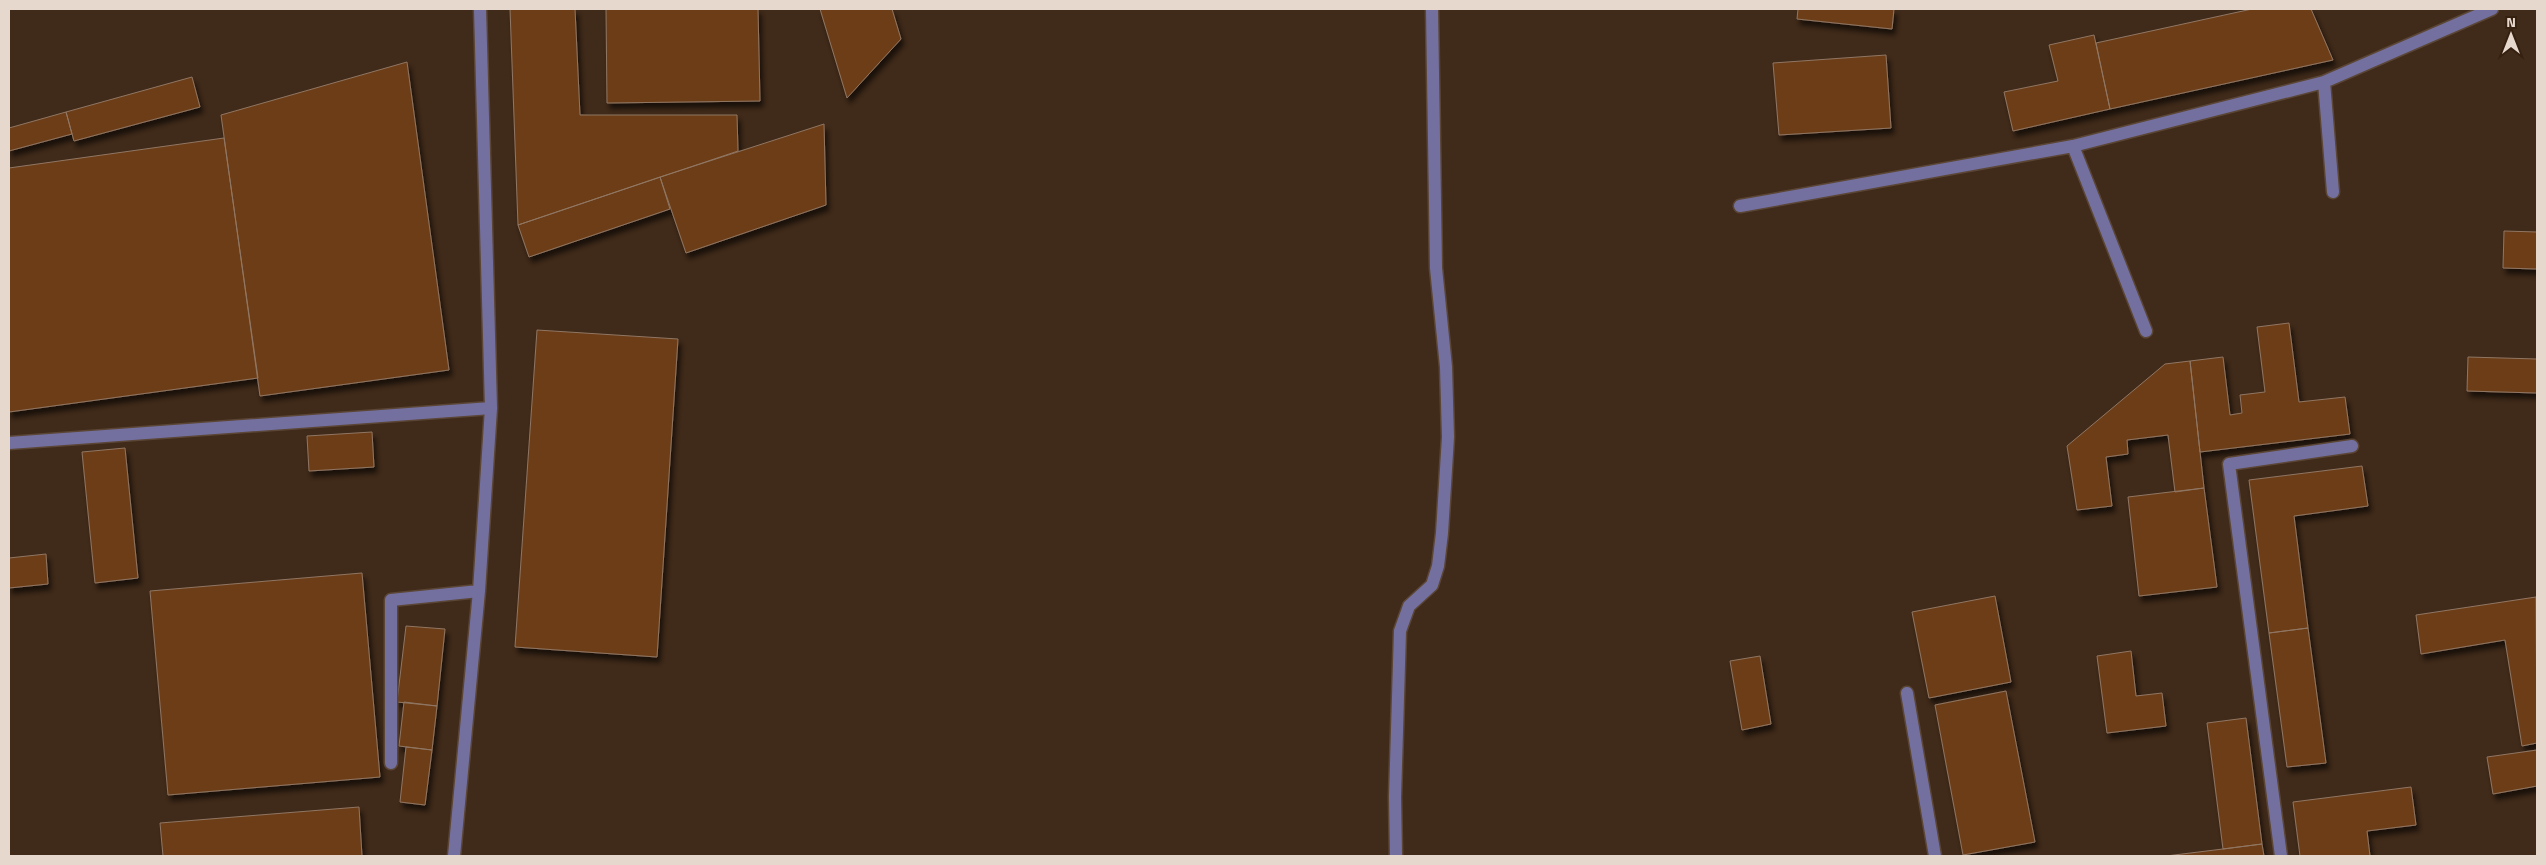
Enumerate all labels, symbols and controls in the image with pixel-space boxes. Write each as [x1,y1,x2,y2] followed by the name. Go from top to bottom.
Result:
[2486,10,2536,60] north arrow
[2506,11,2516,32] text: N

